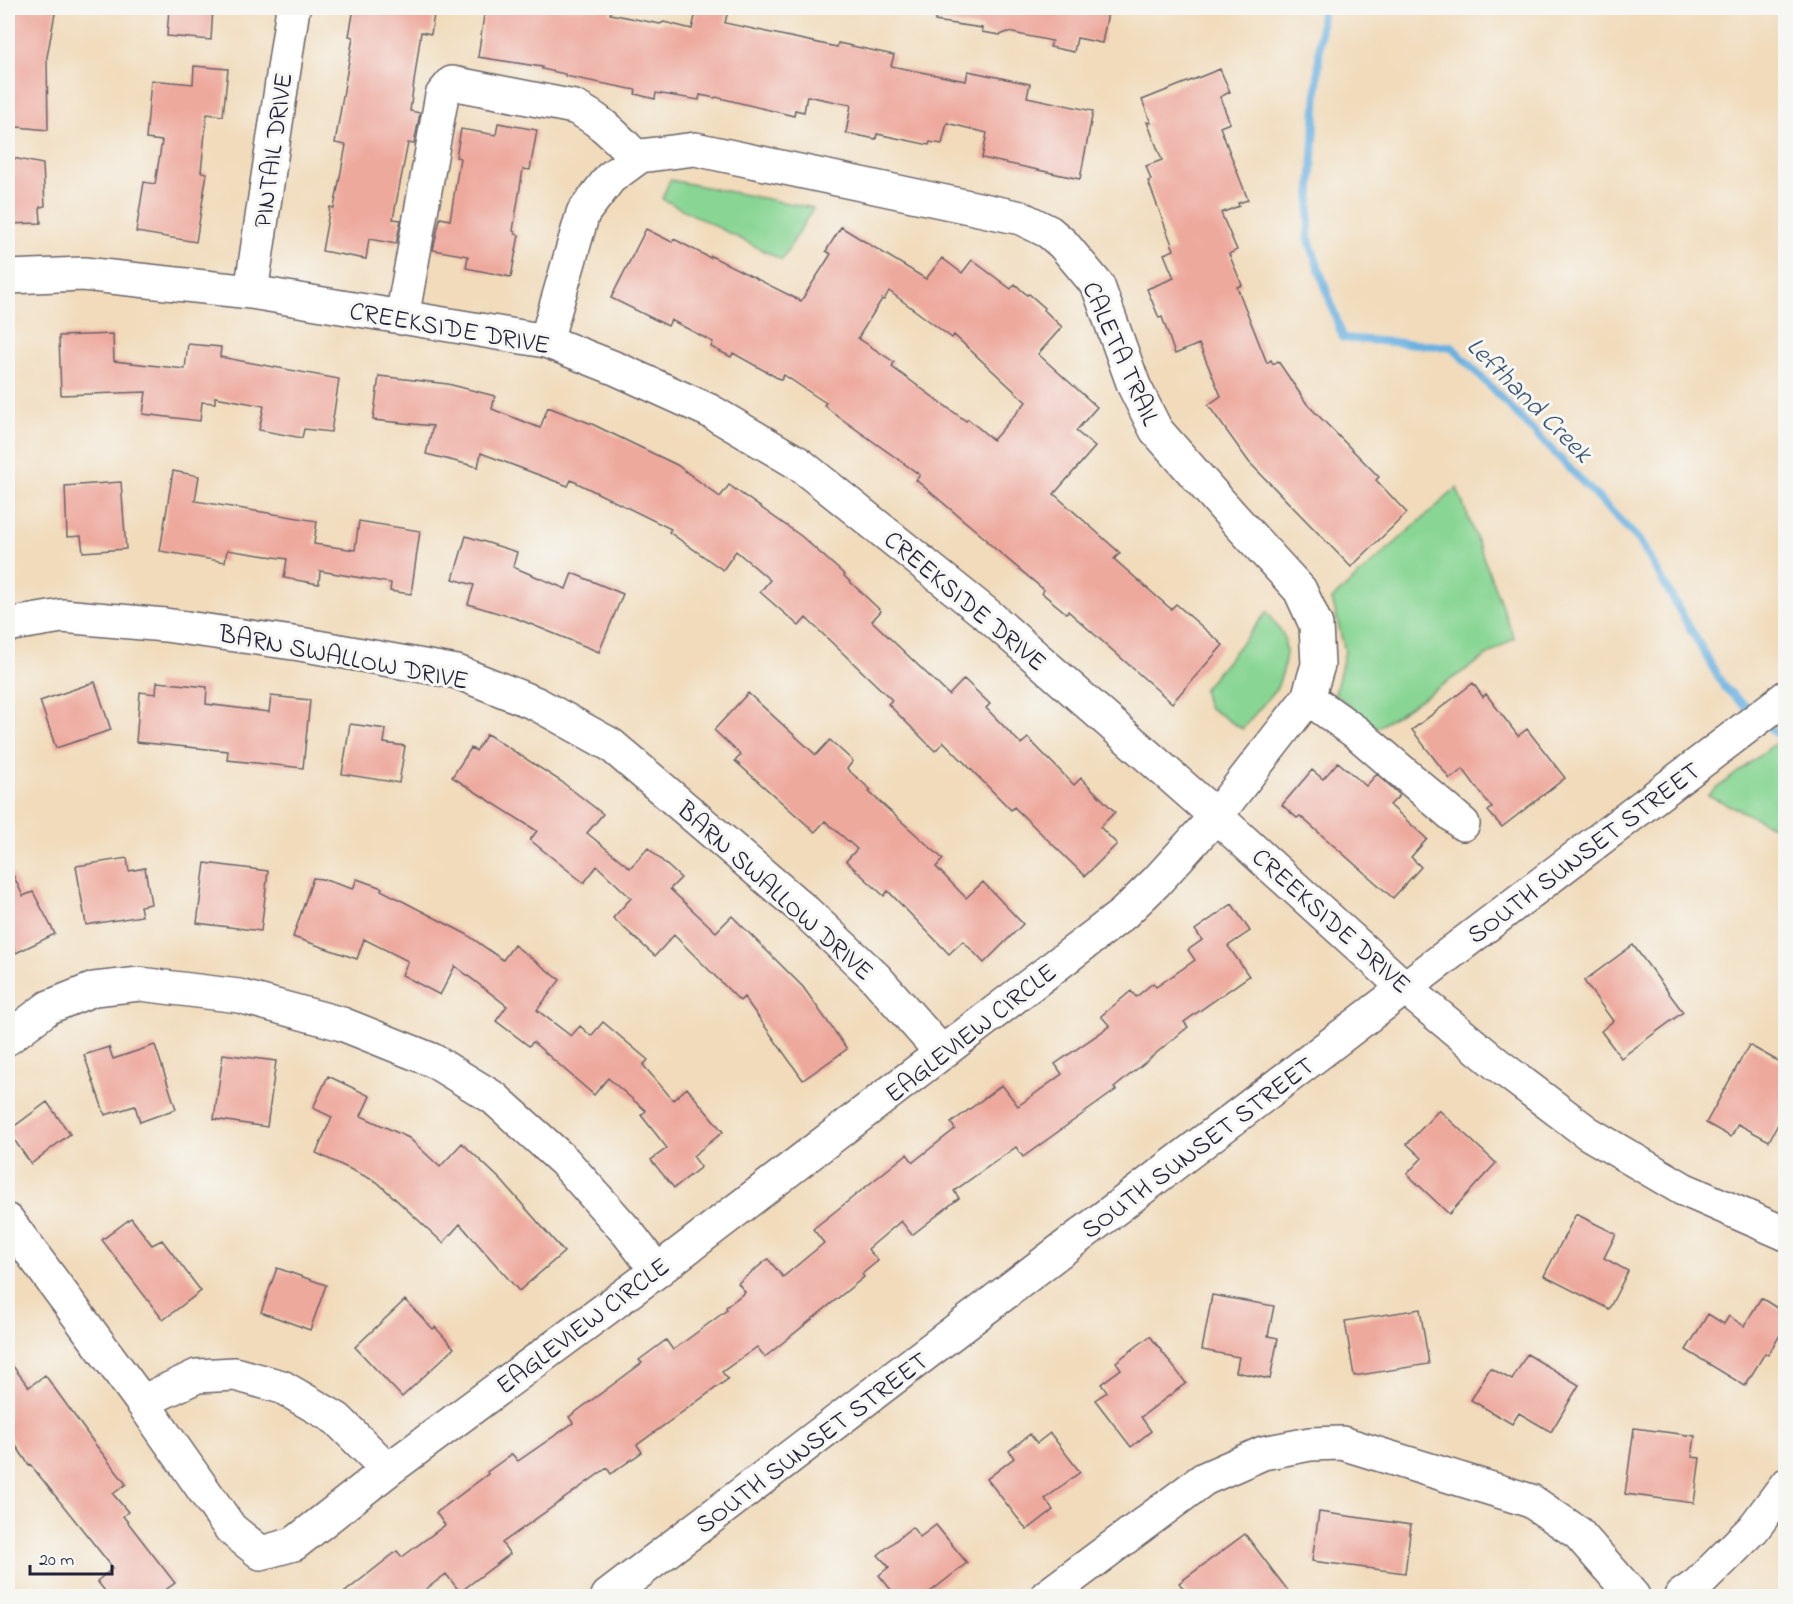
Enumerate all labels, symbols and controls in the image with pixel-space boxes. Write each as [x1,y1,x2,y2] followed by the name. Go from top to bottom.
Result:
[245,70,305,230] street label: PINTAIL DRIVE
[1071,276,1168,433] street label: CALETA TRAIL
[346,294,553,366] street label: CREEKSIDE DRIVE
[1456,329,1601,474] water label: Lefthand Creek
[874,523,1054,682] street label: CREEKSIDE DRIVE
[214,616,472,702] street label: BARN SWALLOW DRIVE
[1460,754,1710,955] street label: SOUTH SUNSET STREET
[666,793,881,991] street label: BARN SWALLOW DRIVE
[1242,840,1418,1004] street label: CREEKSIDE DRIVE
[878,955,1066,1114] street label: EAGLEVIEW CIRCLE
[1074,1049,1324,1250] street label: SOUTH SUNSET STREET
[489,1249,679,1405] street label: EAGLEVIEW CIRCLE
[688,1344,938,1545] street label: SOUTH SUNSET STREET
[30,1538,112,1576] scale bar
[39,1548,74,1574] text: 20 m

